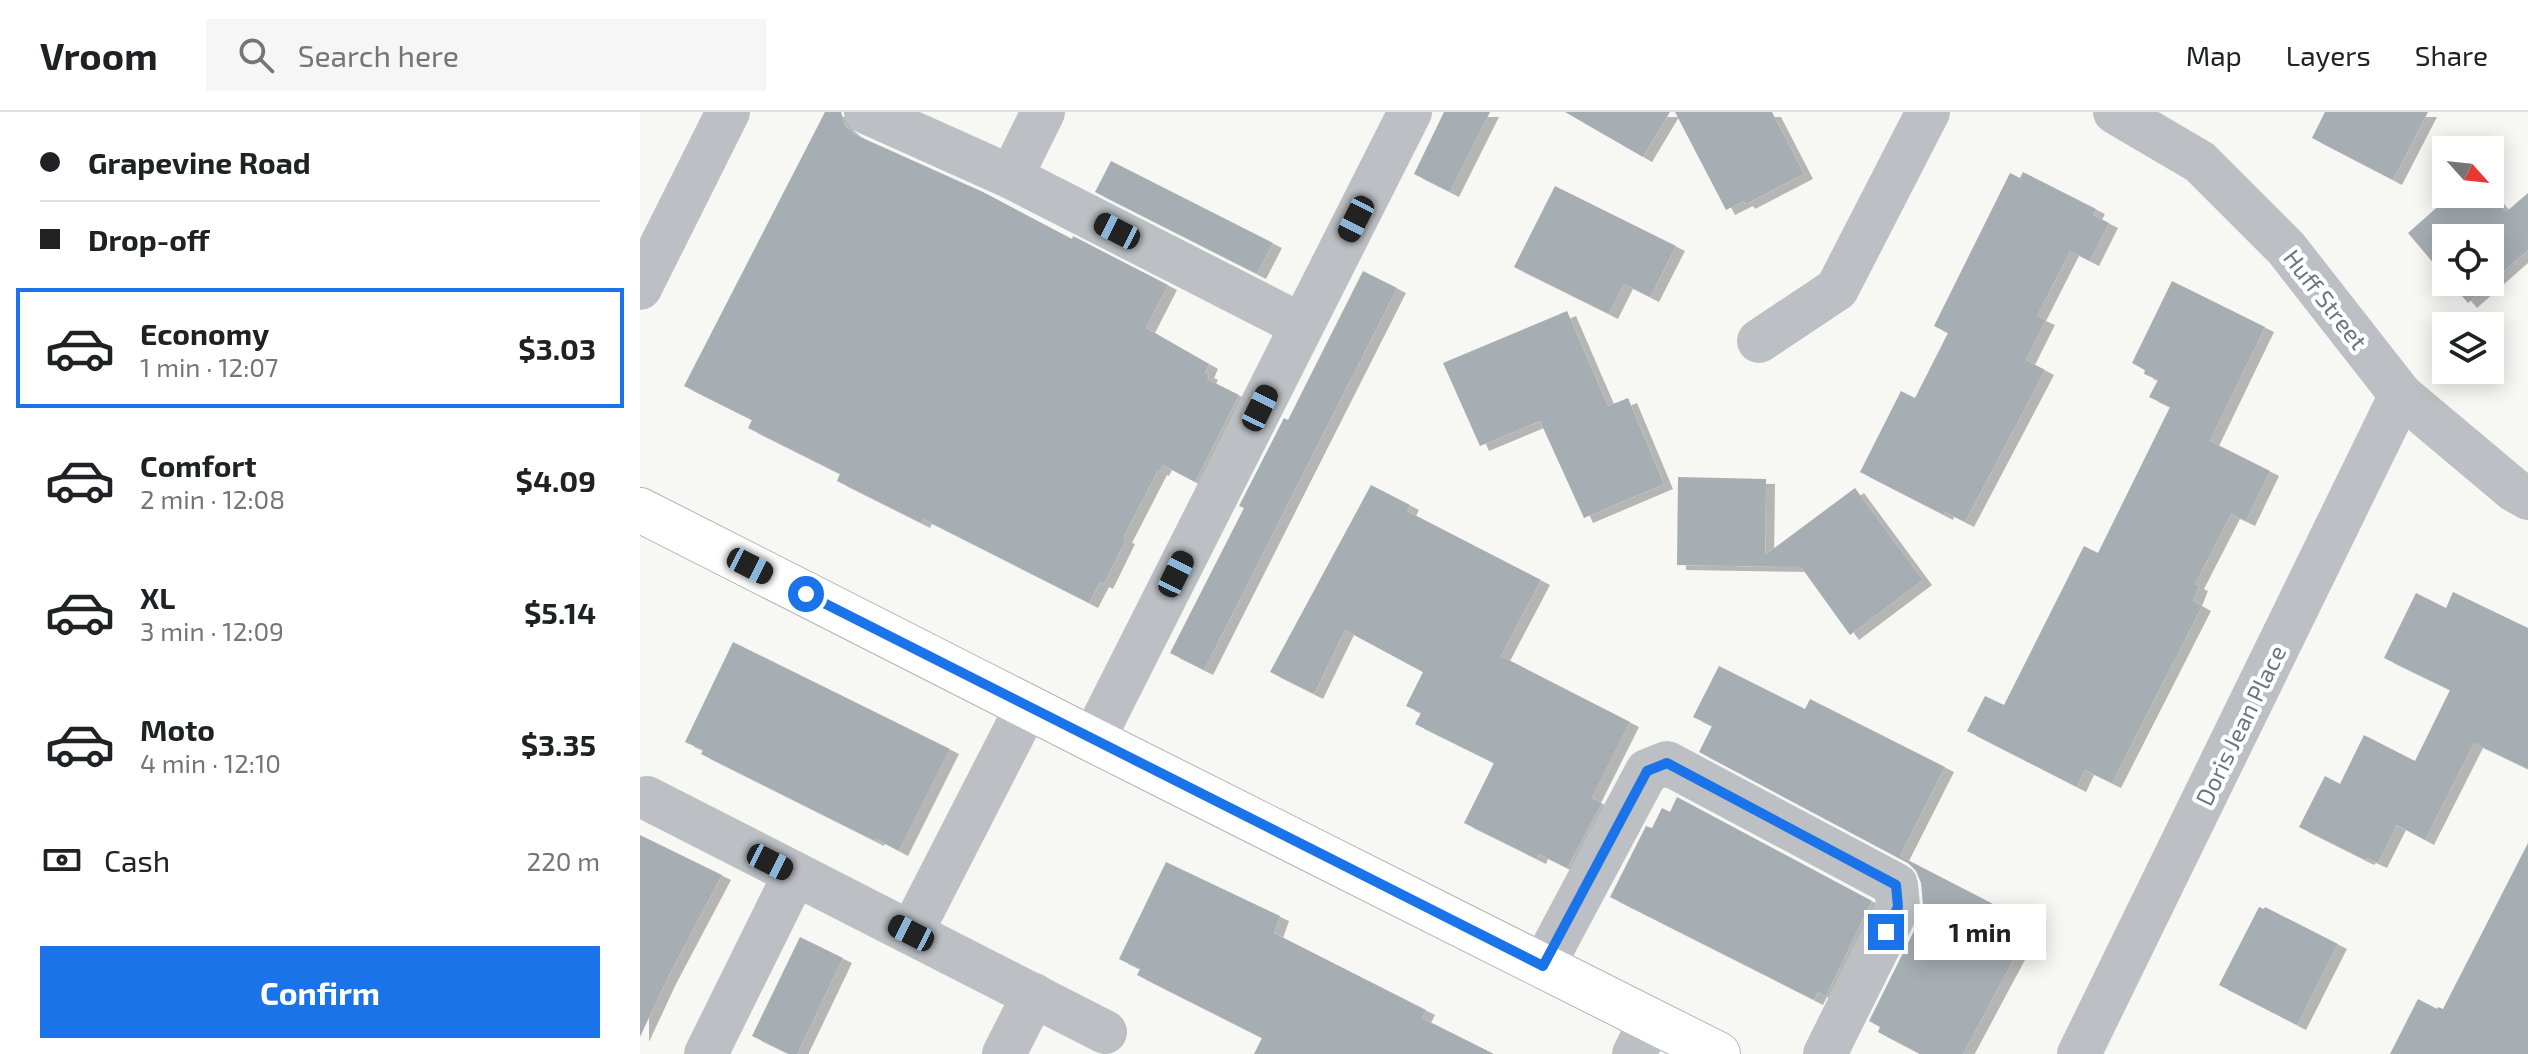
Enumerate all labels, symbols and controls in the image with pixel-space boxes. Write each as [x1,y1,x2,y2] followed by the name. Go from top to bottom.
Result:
[206,19,766,91] search box
[40,32,158,78] text: Vroom
[234,33,278,77] icon: search
[298,37,459,73] text: Search here
[2186,38,2242,72] text: Map
[2286,38,2371,72] text: Layers
[2415,38,2488,72] text: Share
[2432,136,2504,208] north arrow
[2432,136,2504,384] map controls
[88,144,311,180] text: Grapevine Road
[1334,192,1378,246] car
[1090,209,1144,253] car
[88,221,210,257] text: Drop-off
[2432,224,2504,296] button: locate
[2278,243,2374,355] street label: Huff Street
[44,312,116,384] icon: car
[2432,312,2504,384] button: layers
[140,315,269,351] text: Economy
[518,330,596,366] text: $3.03
[140,351,278,382] text: 1 min · 12:07
[1239,381,1281,435] car
[44,444,116,516] icon: car
[140,447,257,483] text: Comfort
[516,462,596,498] text: $4.09
[140,483,285,514] text: 2 min · 12:08
[723,544,777,588] car
[1155,547,1197,601] car
[44,576,116,648] icon: car
[788,576,824,612] route start
[140,579,175,615] text: XL
[524,594,596,630] text: $5.14
[140,615,284,646] text: 3 min · 12:09
[2189,640,2291,810] street label: Doris Jean Place
[44,708,116,780] icon: car
[140,711,215,747] text: Moto
[521,726,596,762] text: $3.35
[140,747,281,778] text: 4 min · 12:10
[40,838,84,882] icon: cash
[743,840,797,884] car
[104,842,170,878] text: Cash
[527,845,600,876] text: 220 m
[1914,904,2046,960] callout: 1 min
[884,911,938,955] car
[1868,914,1904,950] route end
[1949,916,2011,947] text: 1 min
[40,946,600,1038] button: Confirm

